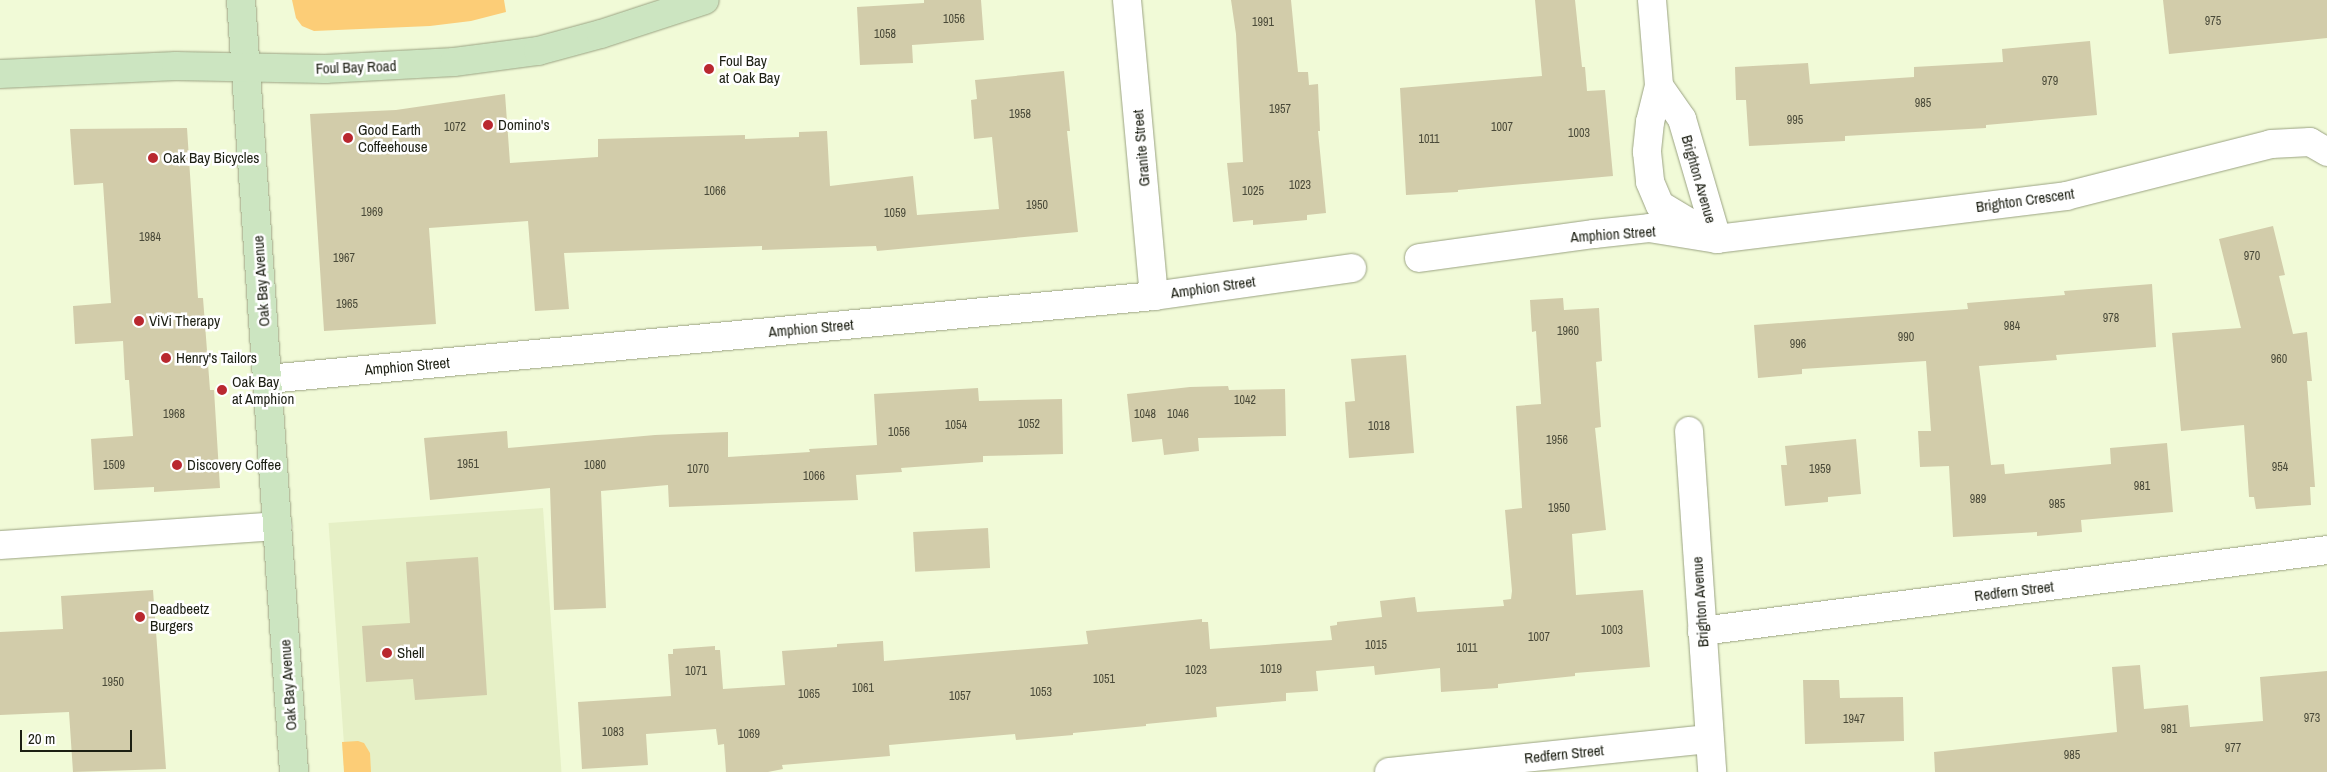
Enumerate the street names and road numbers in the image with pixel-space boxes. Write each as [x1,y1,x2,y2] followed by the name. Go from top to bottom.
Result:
[315,57,397,77] street label: Foul Bay Road
[1129,109,1153,187] street label: Granite Street
[1678,133,1720,225] street label: Brighton Avenue
[1975,184,2075,216] street label: Brighton Crescent
[1570,222,1656,246] street label: Amphion Street
[249,234,273,328] street label: Oak Bay Avenue
[1169,272,1257,302] street label: Amphion Street
[768,315,854,341] street label: Amphion Street
[364,353,450,379] street label: Amphion Street
[1688,556,1712,648] street label: Brighton Avenue
[1973,577,2055,605] street label: Redfern Street
[276,638,300,732] street label: Oak Bay Avenue
[1523,741,1605,767] street label: Redfern Street

